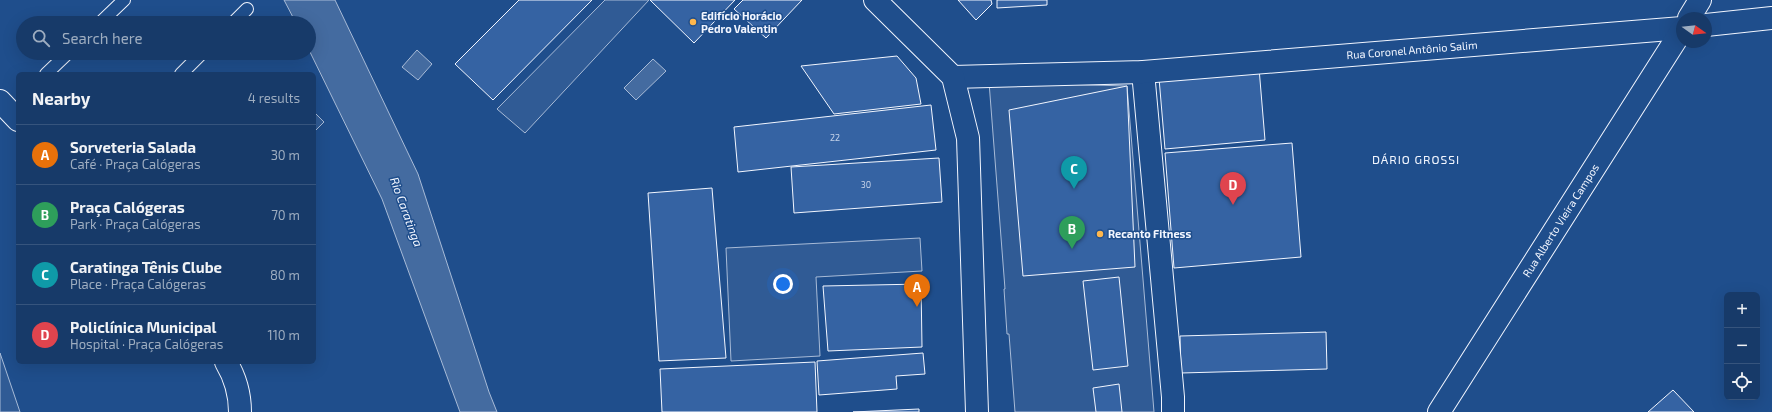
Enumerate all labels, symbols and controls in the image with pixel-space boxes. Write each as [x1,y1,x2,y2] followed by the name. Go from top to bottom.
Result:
[701,9,783,35] place label: Edifício Horácio Pedro Valentin
[1676,12,1712,48] north arrow
[16,16,316,60] search box
[688,17,698,27] marker: Edifício Horácio Pedro Valentin
[30,27,52,49] icon: search
[62,29,143,47] text: Search here
[1346,38,1478,61] street label: Rua Coronel Antônio Salim
[32,88,90,108] text: Nearby
[248,90,300,106] text: 4 results
[830,132,840,143] house number: 22
[70,138,196,156] text: Sorveteria Salada
[41,147,49,163] text: A
[271,147,300,163] text: 30 m
[1372,152,1460,166] district label: DÁRIO GROSSI
[70,156,201,172] text: Café · Praça Calógeras
[1061,156,1087,189] pin: C
[1520,161,1602,279] street label: Rua Alberto Vieira Campos
[1220,172,1246,205] pin: D
[388,175,426,249] water label: Rio Caratinga
[861,179,871,190] house number: 30
[70,198,185,216] text: Praça Calógeras
[41,207,49,223] text: B
[271,207,300,223] text: 70 m
[70,216,201,232] text: Park · Praça Calógeras
[1059,216,1085,249] pin: B
[1108,227,1191,240] place label: Recanto Fitness
[1095,229,1105,239] marker: Recanto Fitness
[70,258,222,276] text: Caratinga Tênis Clube
[41,267,49,283] text: C
[270,267,300,283] text: 80 m
[773,274,793,294] your location
[904,274,930,307] pin: A
[70,276,206,292] text: Place · Praça Calógeras
[1724,292,1760,400] map controls
[1724,292,1760,328] button: +
[70,318,216,336] text: Policlínica Municipal
[41,327,49,343] text: D
[268,327,300,343] text: 110 m
[1724,328,1760,364] button: −
[70,336,223,352] text: Hospital · Praça Calógeras
[1724,364,1760,400] button: locate

